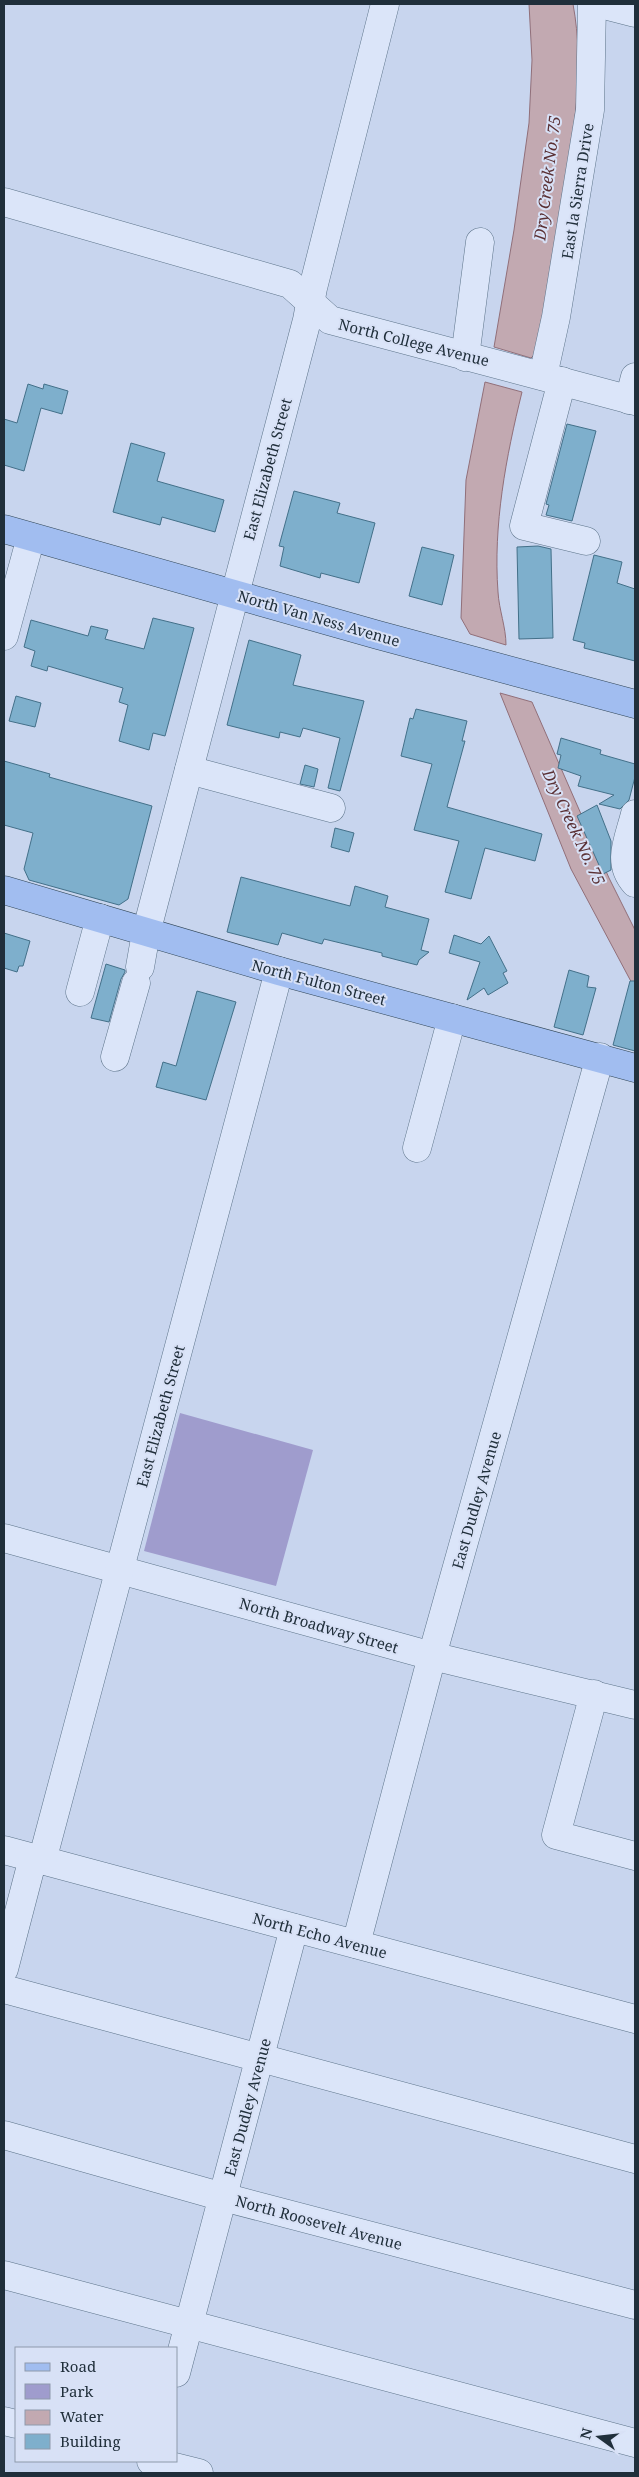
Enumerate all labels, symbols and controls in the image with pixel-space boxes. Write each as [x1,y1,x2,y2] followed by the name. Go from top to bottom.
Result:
[528,114,566,243] water label: Dry Creek No. 75
[556,122,598,260] street label: East la Sierra Drive
[337,314,491,370] street label: North College Avenue
[238,396,296,542] street label: East Elizabeth Street
[236,585,402,651] street label: North Van Ness Avenue
[537,765,610,889] water label: Dry Creek No. 75
[250,954,388,1010] street label: North Fulton Street
[131,1343,189,1489] street label: East Elizabeth Street
[447,1429,505,1571] street label: East Dudley Avenue
[237,1593,401,1657] street label: North Broadway Street
[251,1907,389,1963] street label: North Echo Avenue
[219,2036,275,2178] street label: East Dudley Avenue
[233,2190,405,2254] street label: North Roosevelt Avenue
[15,2347,178,2462] legend
[60,2356,96,2376] text: Road
[60,2381,94,2401] text: Park
[60,2406,103,2426] text: Water
[574,2412,624,2462] north arrow
[575,2426,597,2441] text: N
[60,2431,121,2451] text: Building

